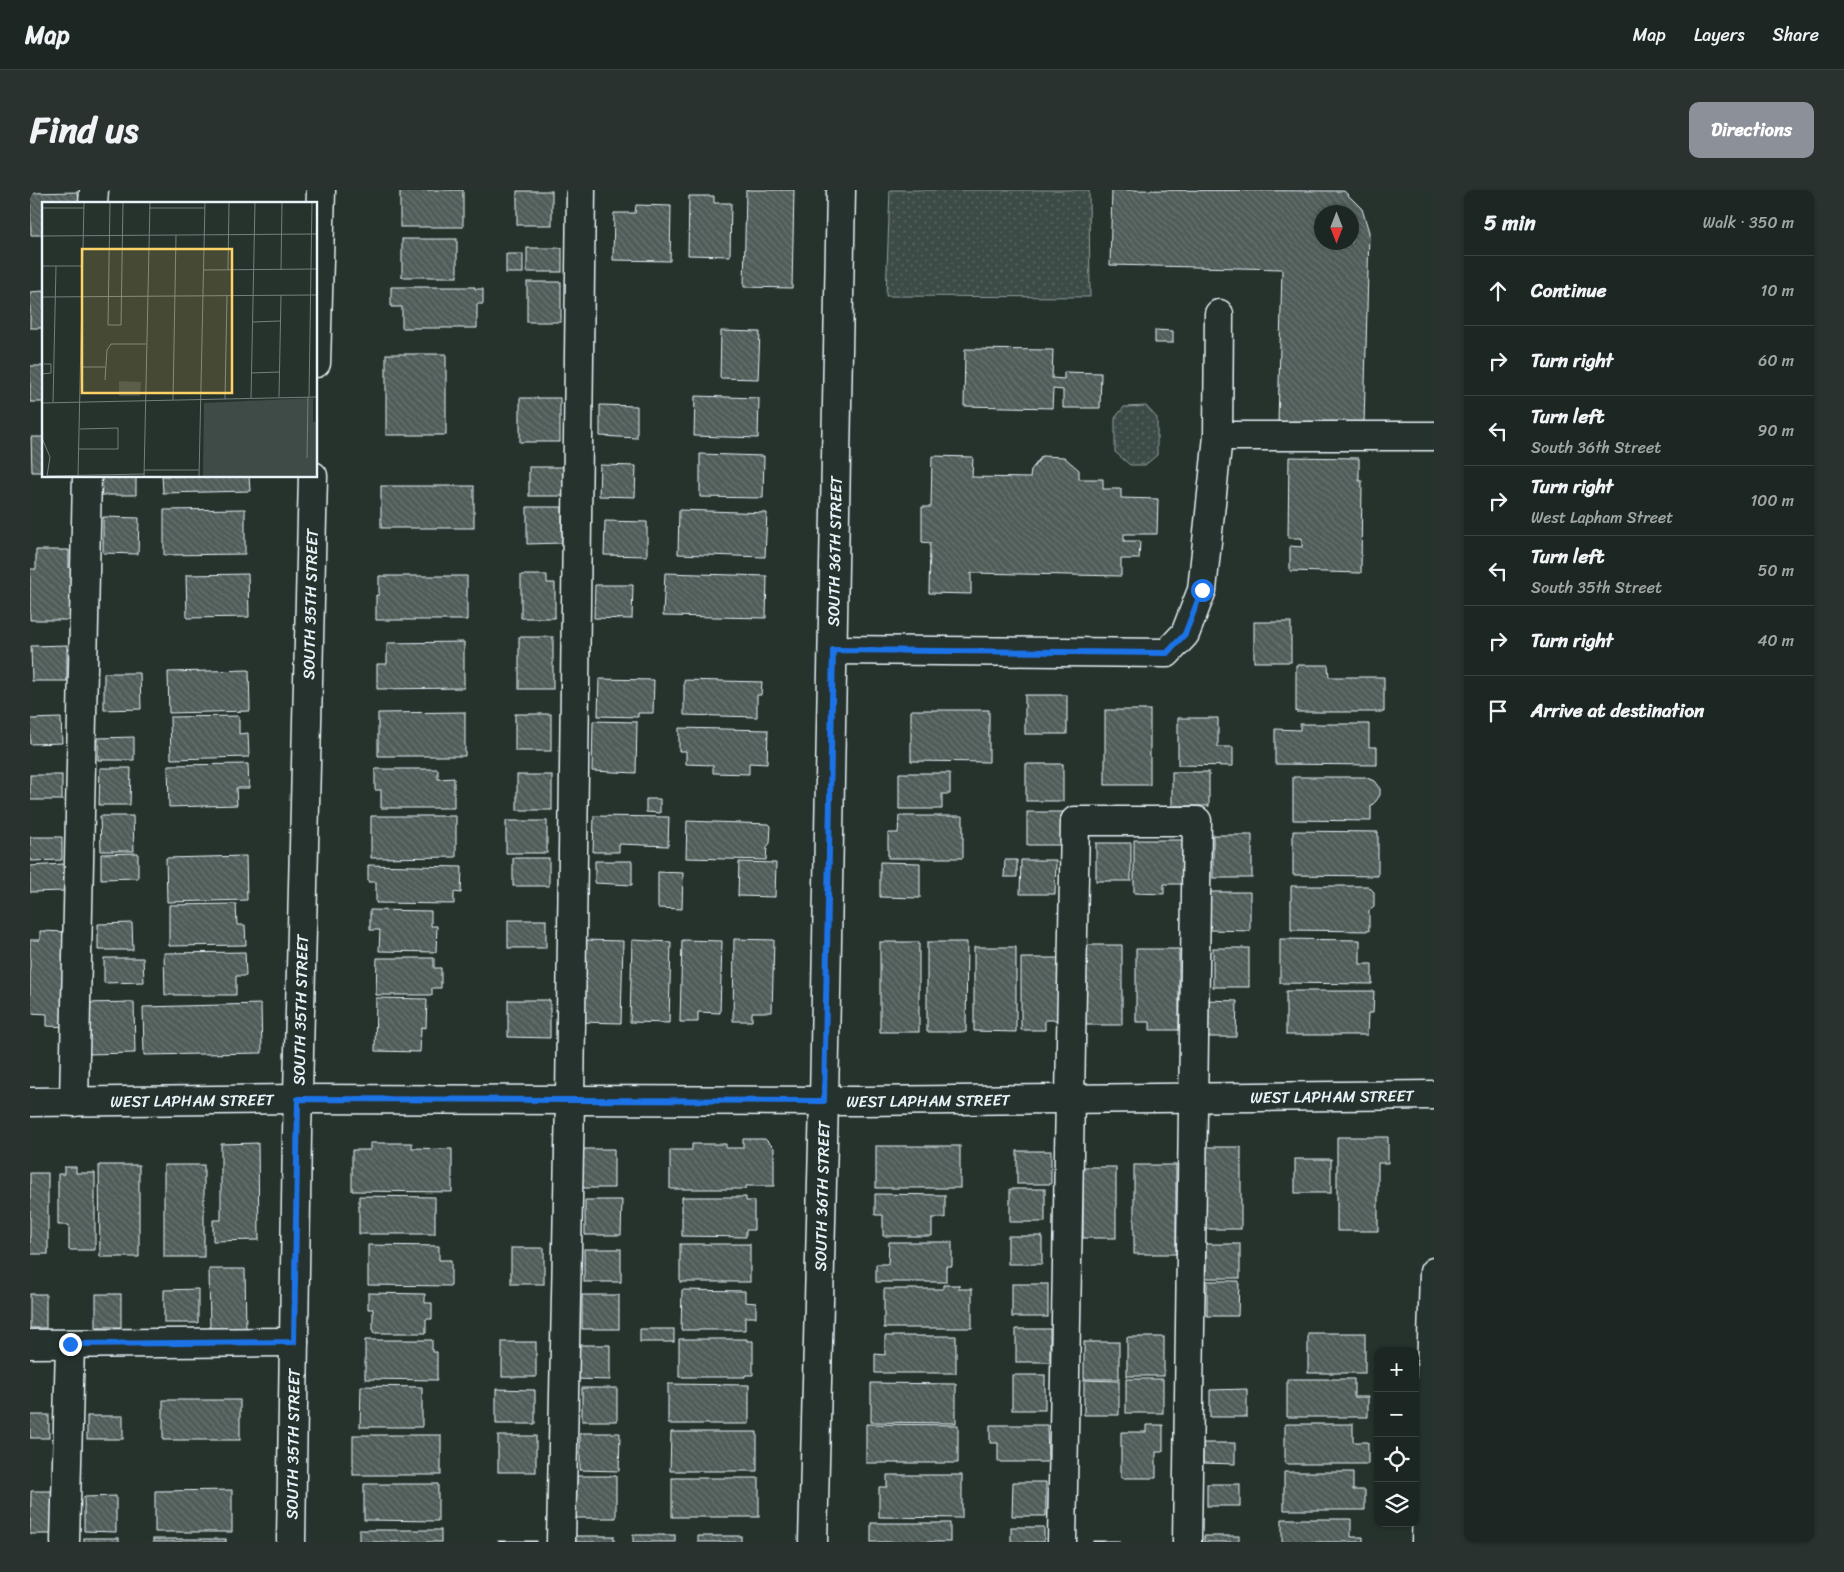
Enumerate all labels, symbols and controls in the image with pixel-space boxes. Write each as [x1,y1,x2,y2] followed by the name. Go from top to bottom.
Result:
[25,14,69,56] text: Map
[1633,19,1666,51] text: Map
[1694,19,1745,51] text: Layers
[1773,19,1819,51] text: Share
[30,99,138,161] text: Find us
[1689,102,1814,158] button: Directions
[42,202,318,478] inset map
[1484,204,1536,242] text: 5 min
[1314,205,1359,250] north arrow
[1703,208,1794,237] text: Walk · 350 m
[1531,274,1607,307] text: Continue
[1761,276,1794,305] text: 10 m
[1484,277,1512,305] icon: ahead
[1531,344,1613,377] text: Turn right
[1758,346,1794,375] text: 60 m
[1484,347,1512,375] icon: right
[1531,400,1604,433] text: Turn left
[1758,416,1794,445] text: 90 m
[1484,417,1512,445] icon: left
[1531,433,1661,462] text: South 36th Street
[1531,470,1613,503] text: Turn right
[818,475,850,627] street label: SOUTH 36TH STREET
[1750,486,1794,515] text: 100 m
[1484,487,1512,515] icon: right
[1531,503,1673,532] text: West Lapham Street
[294,527,326,680] street label: SOUTH 35TH STREET
[1531,540,1604,573] text: Turn left
[1758,556,1794,585] text: 50 m
[1484,557,1512,585] icon: left
[1531,573,1662,602] text: South 35th Street
[1191,579,1214,602] route start
[1531,624,1613,657] text: Turn right
[1757,626,1794,655] text: 40 m
[1484,627,1512,655] icon: right
[1531,694,1704,727] text: Arrive at destination
[1484,697,1512,725] icon: arrive
[284,933,316,1086] street label: SOUTH 35TH STREET
[1250,1081,1415,1111] street label: WEST LAPHAM STREET
[110,1085,275,1116] street label: WEST LAPHAM STREET
[846,1085,1011,1116] street label: WEST LAPHAM STREET
[805,1120,838,1271] street label: SOUTH 36TH STREET
[59,1333,82,1356] route end
[1374,1347,1419,1527] map controls
[1374,1347,1419,1392] button: +
[277,1367,308,1520] street label: SOUTH 35TH STREET
[1374,1392,1419,1437] button: −
[1374,1437,1419,1482] button: locate
[1374,1482,1419,1527] button: layers

